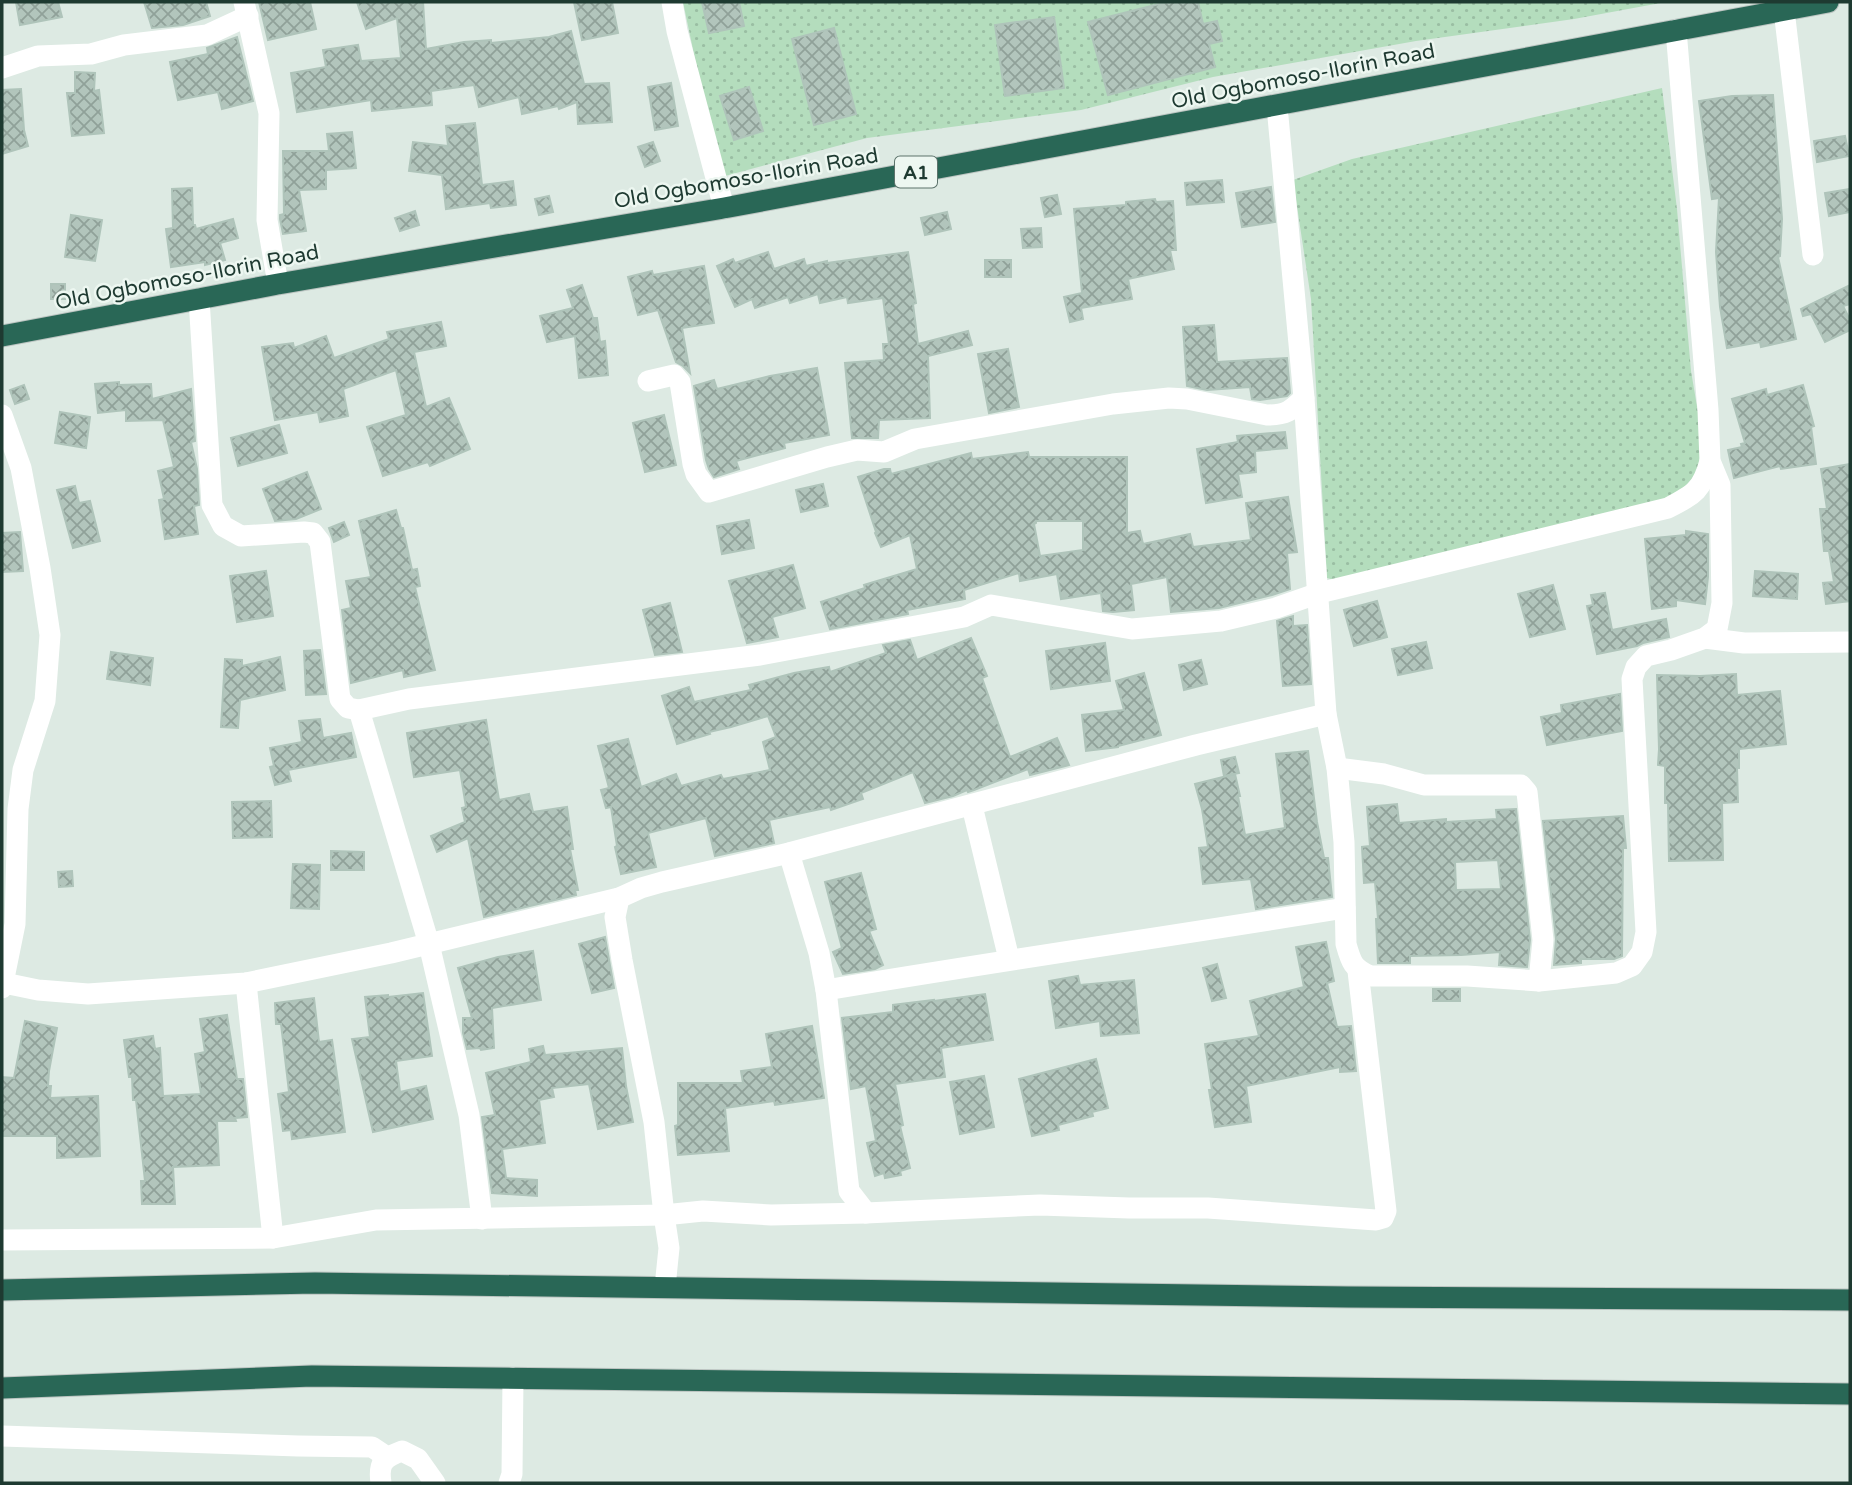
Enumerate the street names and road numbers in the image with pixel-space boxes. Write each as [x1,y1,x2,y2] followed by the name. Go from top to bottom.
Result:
[1169,39,1437,114] street label: Old Ogbomoso-Ilorin Road
[612,143,880,214] street label: Old Ogbomoso-Ilorin Road
[895,156,937,188] road number: A1
[53,240,321,315] street label: Old Ogbomoso-Ilorin Road

